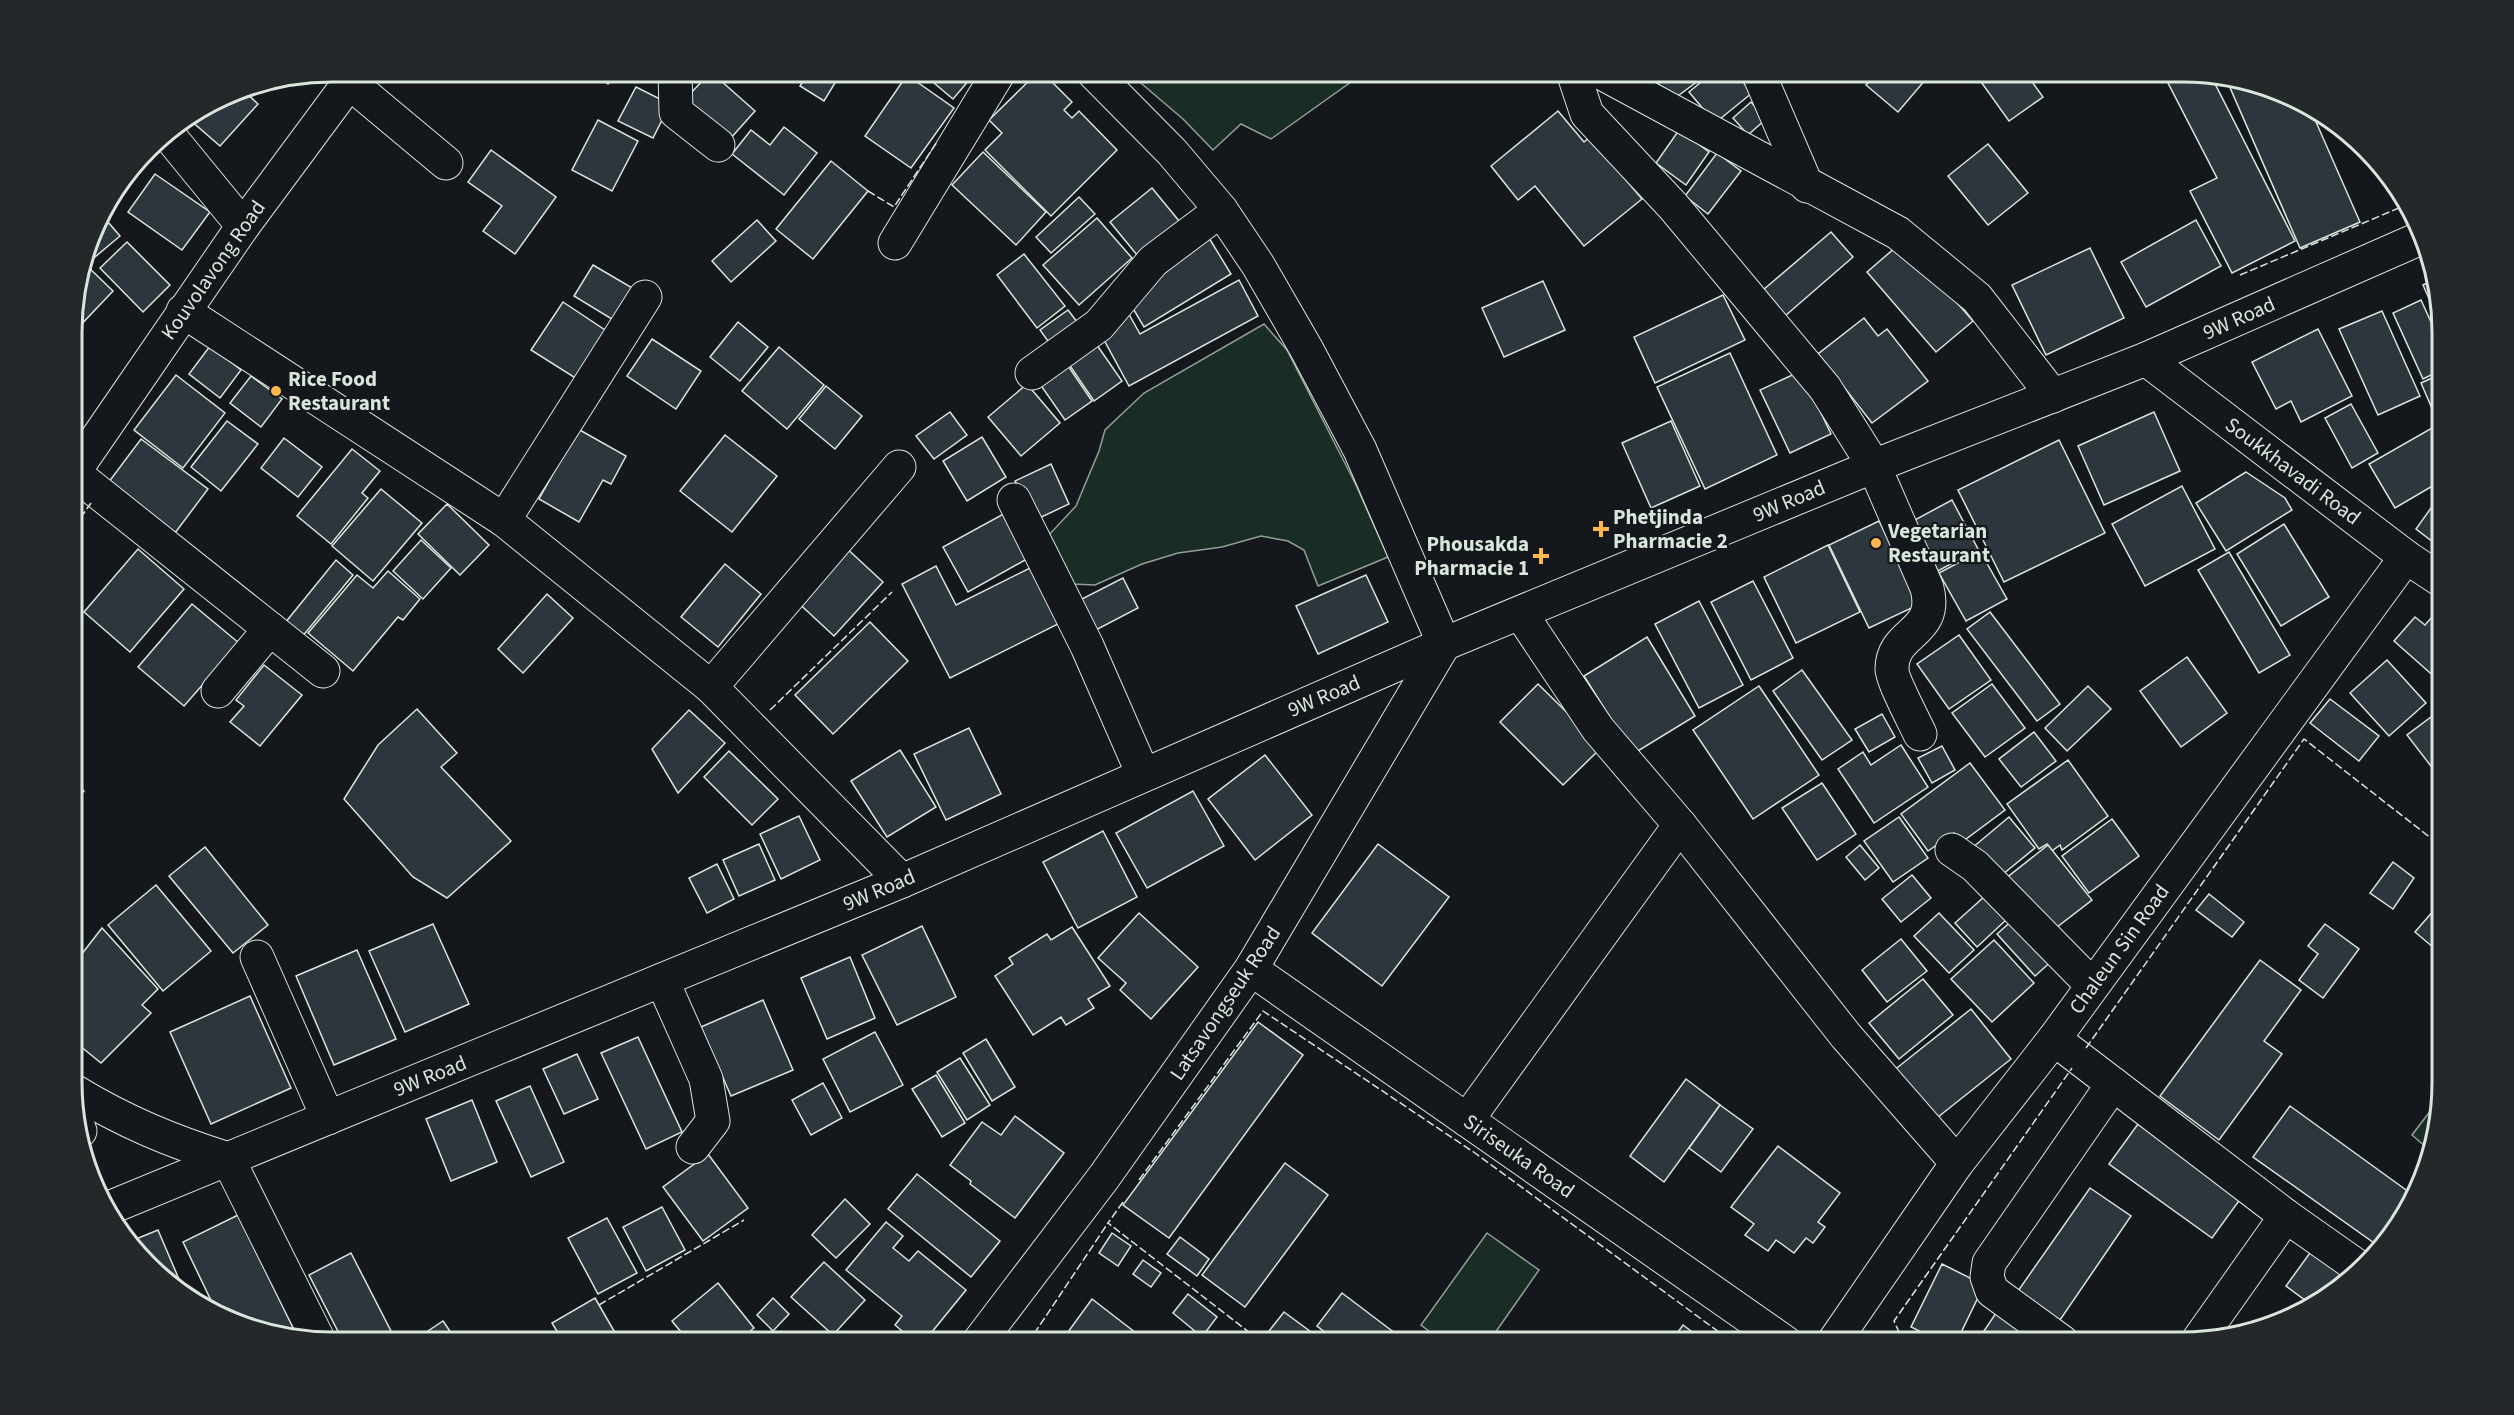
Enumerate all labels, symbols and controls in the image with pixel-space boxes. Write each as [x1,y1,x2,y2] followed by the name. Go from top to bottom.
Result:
[154,194,272,346] street label: Kouvolavong Road
[2198,289,2280,347] street label: 9W Road
[288,364,390,418] place label: Rice Food Restaurant
[269,384,283,398] marker: Rice Food Restaurant
[2219,410,2367,532] street label: Soukkhavadi Road
[1748,472,1830,530] street label: 9W Road
[1613,502,1728,556] place label: Phetjinda Pharmacie 2
[1887,516,1990,570] place label: Vegetarian Restaurant
[1594,522,1608,536] marker: Phetjinda Pharmacie 2
[1414,529,1529,583] place label: Phousakda Pharmacie 1
[1869,536,1883,550] marker: Vegetarian Restaurant
[1534,549,1548,563] marker: Phousakda Pharmacie 1
[1283,667,1365,725] street label: 9W Road
[838,861,920,919] street label: 9W Road
[2062,878,2176,1020] street label: Chaleun Sin Road
[1162,920,1288,1086] street label: Latsavongseuk Road
[389,1048,471,1104] street label: 9W Road
[1457,1107,1581,1205] street label: Siriseuka Road

